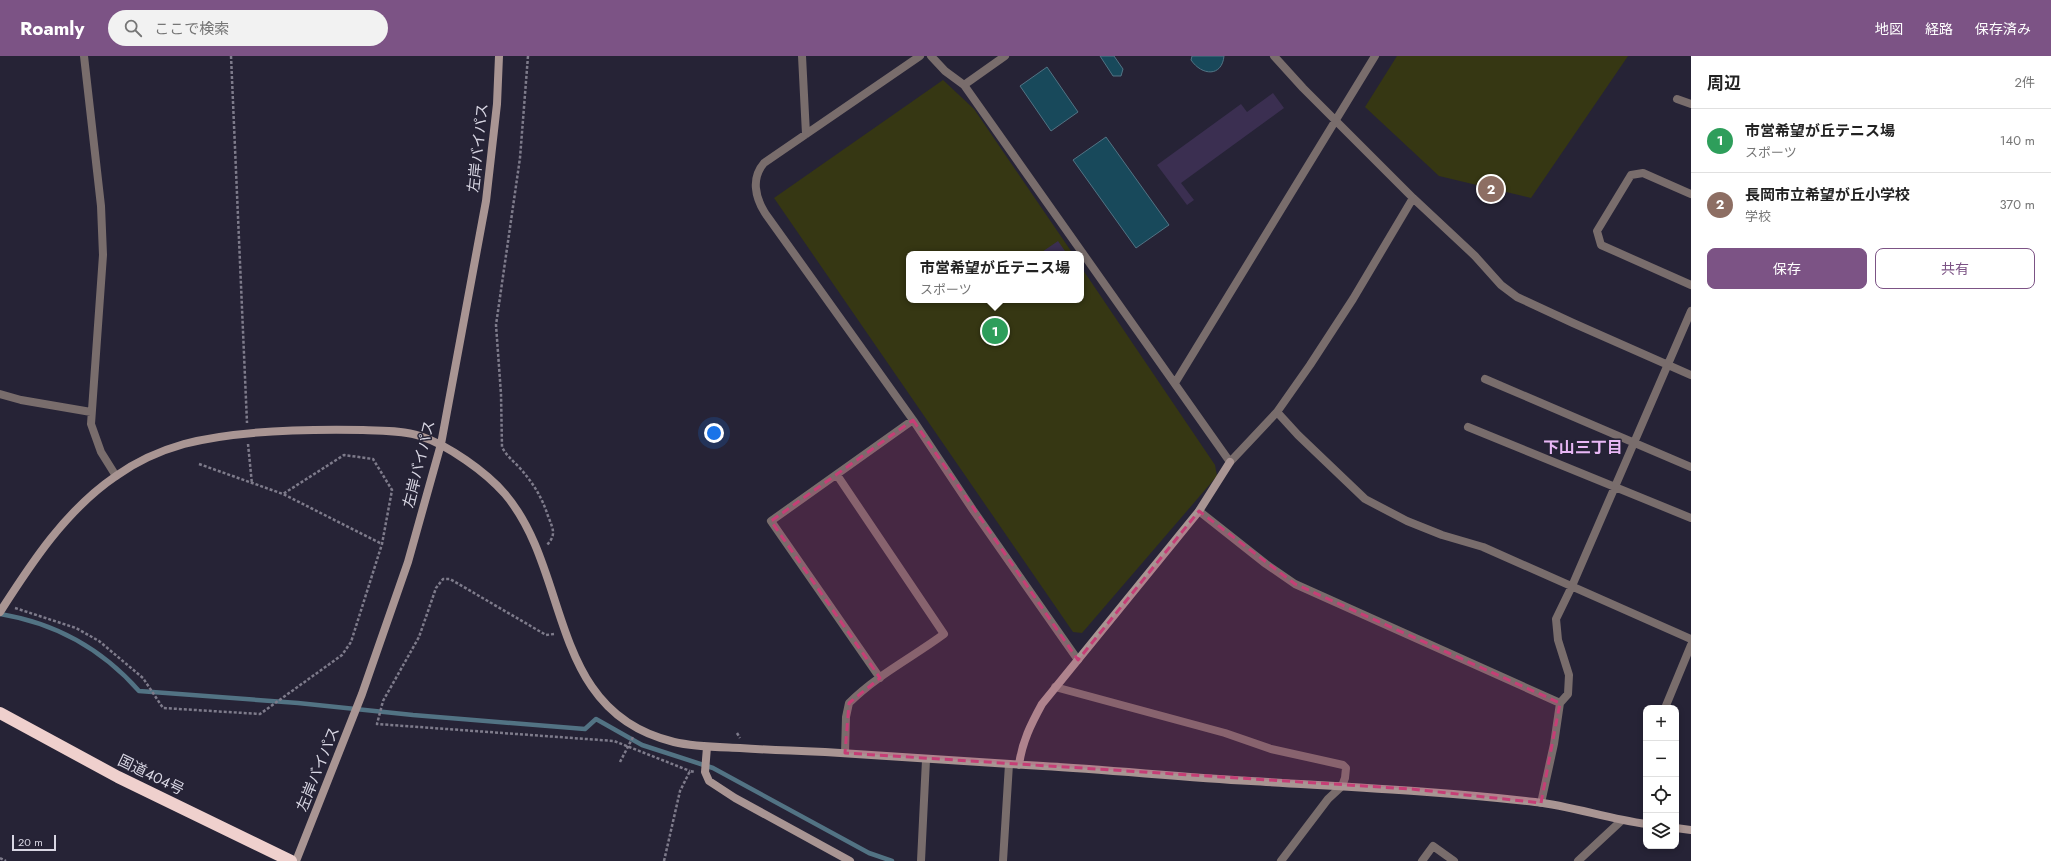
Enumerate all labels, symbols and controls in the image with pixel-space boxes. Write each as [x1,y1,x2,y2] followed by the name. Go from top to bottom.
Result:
[108,10,388,46] search box
[20,15,84,42] text: Roamly
[122,17,144,39] icon: search
[154,18,229,40] text: ここで検索
[1875,19,1903,39] text: 地図
[1925,19,1953,39] text: 経路
[1975,19,2031,39] text: 保存済み
[1707,71,1741,95] text: 周辺
[2015,73,2035,92] text: 2件
[462,102,494,194] street label: 左岸バイパス
[1745,120,1895,142] text: 市営希望が丘テニス場
[1717,131,1723,150] text: 1
[2000,131,2035,150] text: 140 m
[1745,143,1797,162] text: スポーツ
[1478,174,1504,204] pin: 2
[1745,184,1910,206] text: 長岡市立希望が丘小学校
[1716,195,1724,214] text: 2
[1999,195,2035,214] text: 370 m
[1745,207,1771,226] text: 学校
[1707,248,1867,289] button: 保存
[1875,248,2035,289] button: 共有
[906,251,1084,303] popup
[920,257,1070,279] text: 市営希望が丘テニス場
[920,280,972,299] text: スポーツ
[982,316,1008,346] pin: 1
[397,418,441,510] street label: 左岸バイパス
[704,423,724,443] your location
[1543,436,1623,459] district label: 下山三丁目
[1643,705,1679,849] map controls
[1643,705,1679,741] button: +
[291,723,345,815] street label: 左岸バイパス
[1643,741,1679,777] button: −
[114,749,188,801] street label: 国道404号
[1643,777,1679,813] button: locate
[1643,813,1679,849] button: layers
[12,833,56,852] scale bar
[18,834,43,850] text: 20 m

